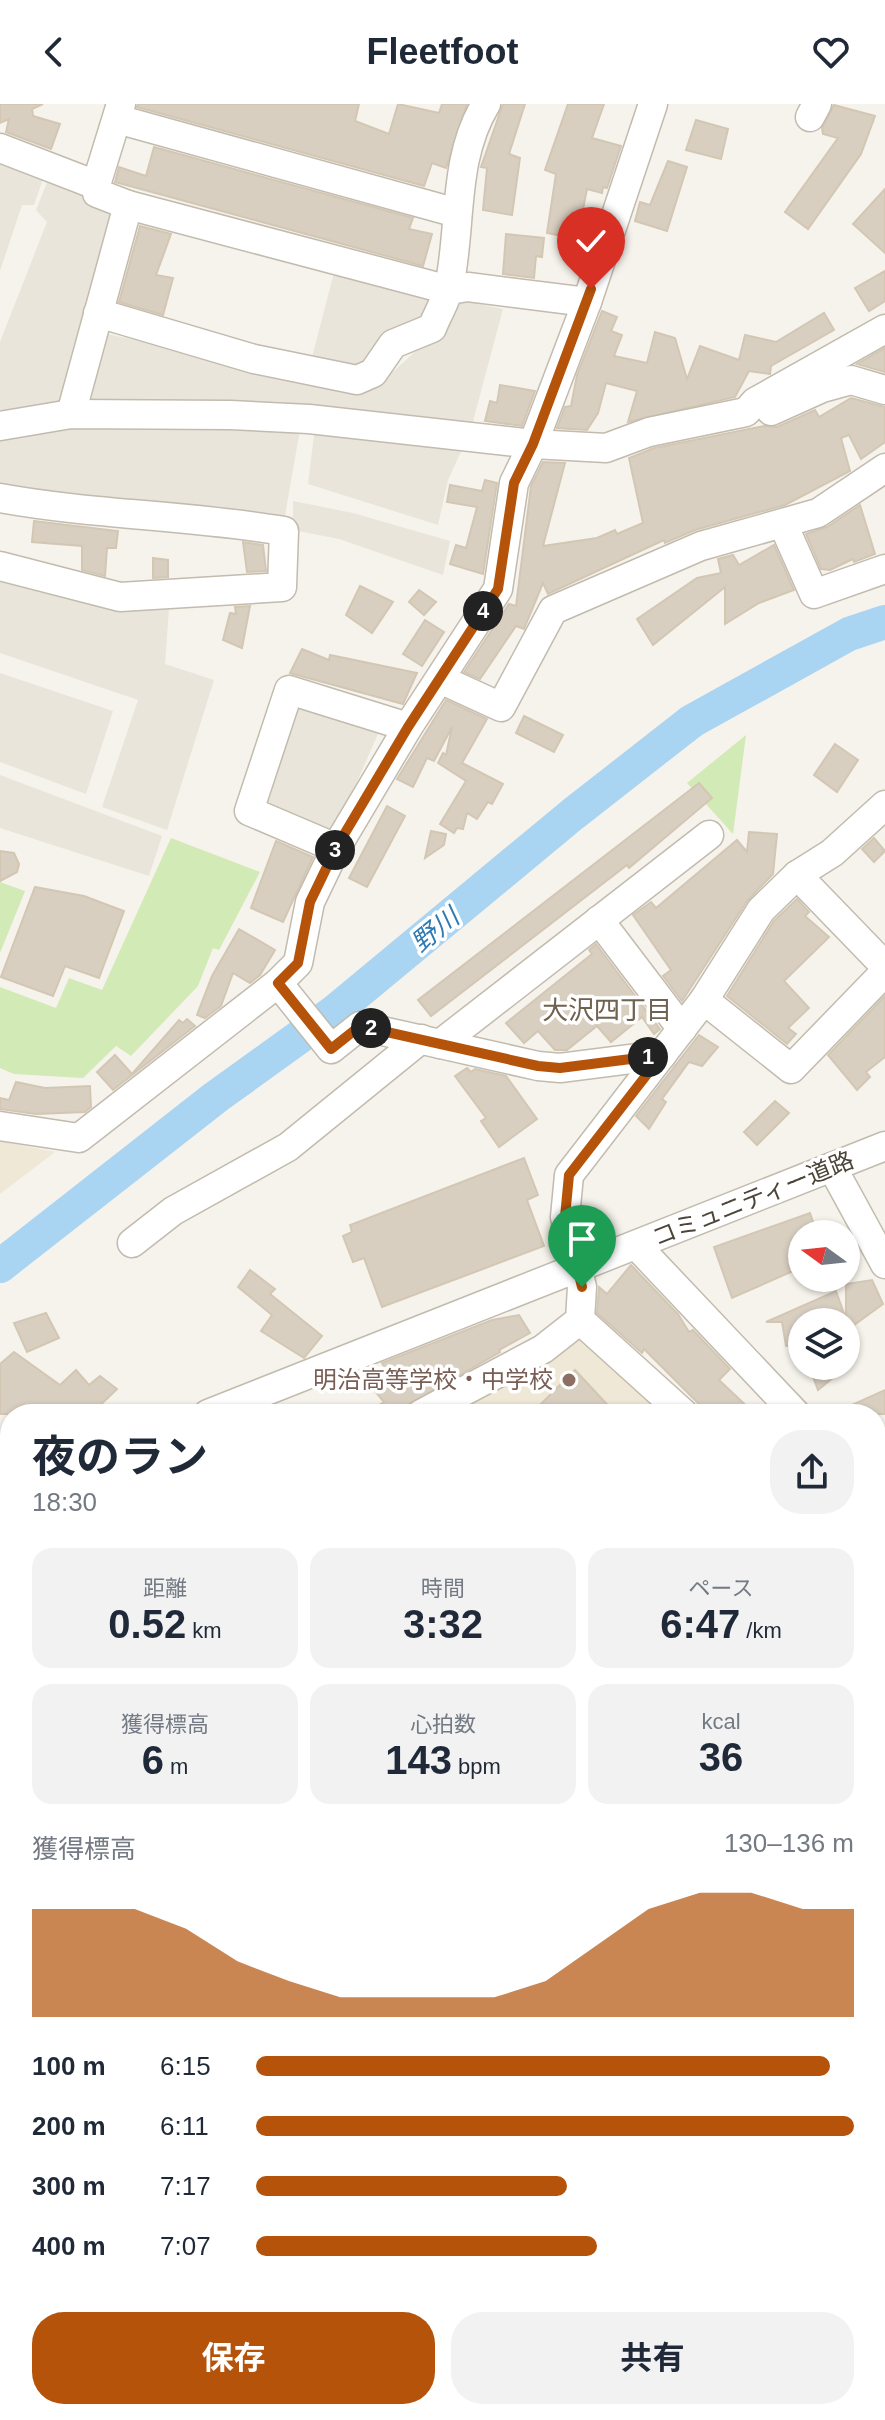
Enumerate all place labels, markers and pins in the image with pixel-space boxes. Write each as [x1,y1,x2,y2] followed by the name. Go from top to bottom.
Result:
[557,207,625,289] pin
[463,591,503,631] pin: 4
[315,830,355,870] pin: 3
[351,1008,391,1048] pin: 2
[628,1037,668,1077] pin: 1
[548,1205,616,1287] pin
[313,1366,553,1393] place label: 明治高等学校・中学校
[560,1371,578,1389] marker: 明治高等学校・中学校

